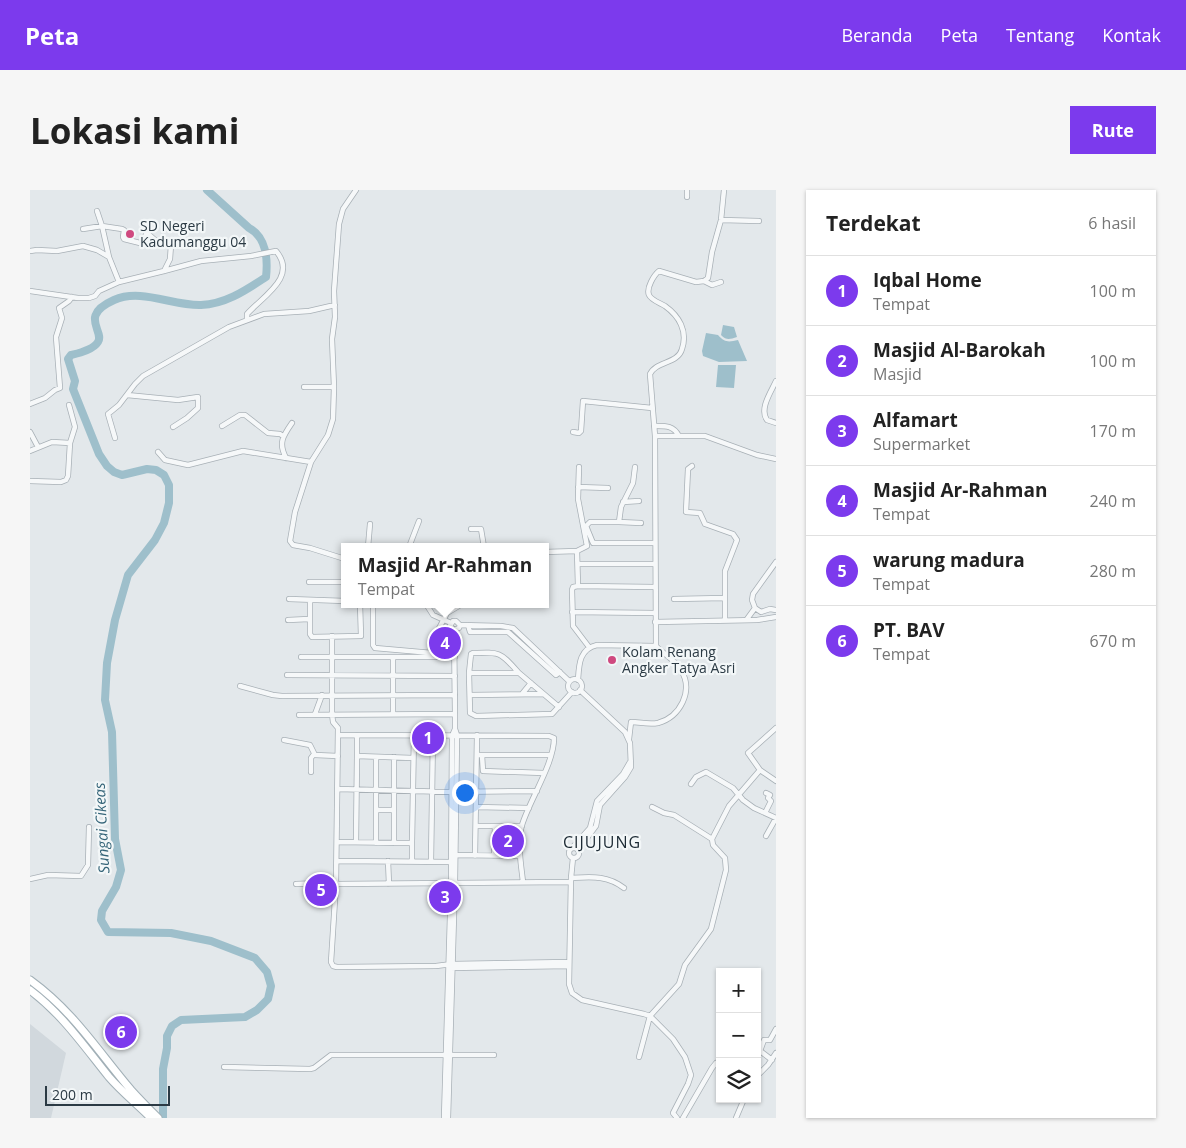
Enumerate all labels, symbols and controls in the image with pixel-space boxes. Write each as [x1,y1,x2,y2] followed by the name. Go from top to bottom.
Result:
[25,19,79,52] text: Peta
[841,23,913,47] text: Beranda
[941,23,978,47] text: Peta
[1006,23,1074,47] text: Tentang
[1102,23,1161,47] text: Kontak
[1070,106,1156,154] button: Rute
[30,107,239,154] text: Lokasi kami
[826,209,921,237] text: Terdekat
[1088,212,1136,234] text: 6 hasil
[140,216,246,251] place label: SD Negeri Kadumanggu 04
[124,228,136,240] marker: SD Negeri Kadumanggu 04
[873,267,982,293] text: Iqbal Home
[837,280,847,302] text: 1
[1090,280,1136,302] text: 100 m
[873,293,930,315] text: Tempat
[873,337,1046,363] text: Masjid Al-Barokah
[837,350,847,372] text: 2
[1090,350,1136,372] text: 100 m
[873,363,922,385] text: Masjid
[873,407,958,433] text: Alfamart
[837,420,847,442] text: 3
[1090,420,1136,442] text: 170 m
[873,433,970,455] text: Supermarket
[873,477,1047,503] text: Masjid Ar-Rahman
[837,490,847,512] text: 4
[1090,490,1136,512] text: 240 m
[873,503,930,525] text: Tempat
[341,543,549,608] popup
[873,547,1025,573] text: warung madura
[358,552,532,578] text: Masjid Ar-Rahman
[837,560,847,582] text: 5
[1090,560,1136,582] text: 280 m
[873,573,930,595] text: Tempat
[358,578,415,600] text: Tempat
[873,617,945,643] text: PT. BAV
[429,624,461,662] pin: 4
[837,630,847,652] text: 6
[1090,630,1136,652] text: 670 m
[622,642,735,677] place label: Kolam Renang Angker Tatya Asri
[873,643,930,665] text: Tempat
[606,654,618,666] marker: Kolam Renang Angker Tatya Asri
[412,719,444,757] pin: 1
[452,780,478,806] your location
[89,781,113,874] water label: Sungai Cikeas
[492,822,524,860] pin: 2
[563,831,641,853] district label: CIJUJUNG
[305,871,337,909] pin: 5
[429,878,461,916] pin: 3
[716,968,761,1103] map controls
[716,968,761,1013] button: +
[105,1013,137,1051] pin: 6
[716,1013,761,1058] button: −
[716,1058,761,1103] button: layers
[45,1083,170,1106] scale bar
[52,1085,93,1104] text: 200 m

